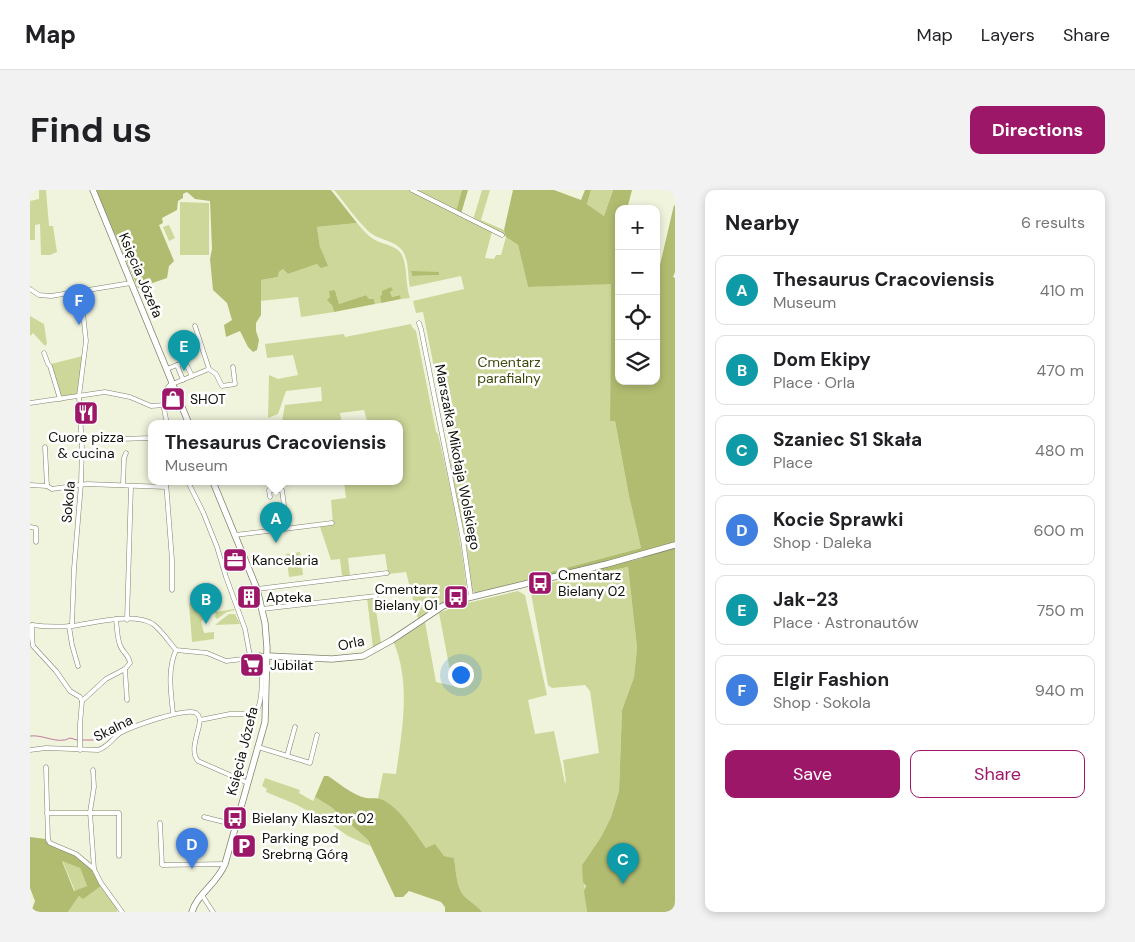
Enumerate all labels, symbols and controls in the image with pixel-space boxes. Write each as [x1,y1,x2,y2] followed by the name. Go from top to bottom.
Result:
[25,19,76,50] text: Map
[917,23,953,47] text: Map
[981,23,1035,47] text: Layers
[1063,23,1110,47] text: Share
[970,106,1105,154] button: Directions
[30,107,152,153] text: Find us
[615,205,660,385] map controls
[615,205,660,250] button: +
[725,209,799,237] text: Nearby
[1021,212,1085,233] text: 6 results
[115,230,167,320] street label: Księcia Józefa
[615,250,660,295] button: −
[773,267,995,292] text: Thesaurus Cracoviensis
[736,280,748,301] text: A
[1040,280,1084,301] text: 410 m
[63,284,95,325] pin: F
[773,292,836,313] text: Museum
[615,295,660,340] button: locate
[168,330,200,371] pin: E
[615,340,660,385] button: layers
[773,347,871,372] text: Dom Ekipy
[477,353,541,387] park label: Cmentarz parafialny
[737,360,747,381] text: B
[1037,360,1084,381] text: 470 m
[431,363,485,551] street label: Marszałka Mikołaja Wolskiego
[773,372,855,393] text: Place · Orla
[160,386,186,412] shop icon: SHOT
[190,390,226,408] place label: SHOT
[73,400,99,426] restaurant icon: Cuore pizza & cucina
[148,420,403,485] popup
[773,427,922,452] text: Szaniec S1 Skała
[48,428,124,462] place label: Cuore pizza & cucina
[165,430,386,455] text: Thesaurus Cracoviensis
[736,440,748,461] text: C
[1035,440,1084,461] text: 480 m
[773,452,813,473] text: Place
[165,455,228,476] text: Museum
[57,480,79,524] street label: Sokola
[260,502,292,543] pin: A
[773,507,903,532] text: Kocie Sprawki
[736,520,748,541] text: D
[1034,520,1084,541] text: 600 m
[773,532,872,553] text: Shop · Daleka
[222,547,248,573] office icon: Kancelaria
[252,551,318,569] place label: Kancelaria
[558,566,625,600] place label: Cmentarz Bielany 02
[527,570,553,596] bus stop icon: Cmentarz Bielany 02
[374,580,438,614] place label: Cmentarz Bielany 01
[190,583,222,624] pin: B
[236,584,262,610] building icon: Apteka
[443,584,469,610] bus stop icon: Cmentarz Bielany 01
[773,587,839,612] text: Jak-23
[266,588,312,606] place label: Apteka
[737,600,747,621] text: E
[1037,600,1084,621] text: 750 m
[773,612,919,633] text: Place · Astronautów
[336,631,366,655] street label: Orla
[239,652,265,678] supermarket icon: Jubilat
[270,656,313,674] place label: Jubilat
[448,662,474,688] your location
[773,667,889,692] text: Elgir Fashion
[738,680,746,701] text: F
[1035,680,1084,701] text: 940 m
[773,692,871,713] text: Shop · Sokola
[222,705,262,797] street label: Księcia Józefa
[90,711,136,745] street label: Skalna
[725,750,900,798] button: Save
[910,750,1085,798] button: Share
[222,805,248,831] bus stop icon: Bielany Klasztor 02
[252,809,374,827] place label: Bielany Klasztor 02
[176,828,208,869] pin: D
[262,829,348,863] place label: Parking pod Srebrną Górą
[231,833,257,859] parking icon: Parking pod Srebrną Górą
[607,843,639,884] pin: C

